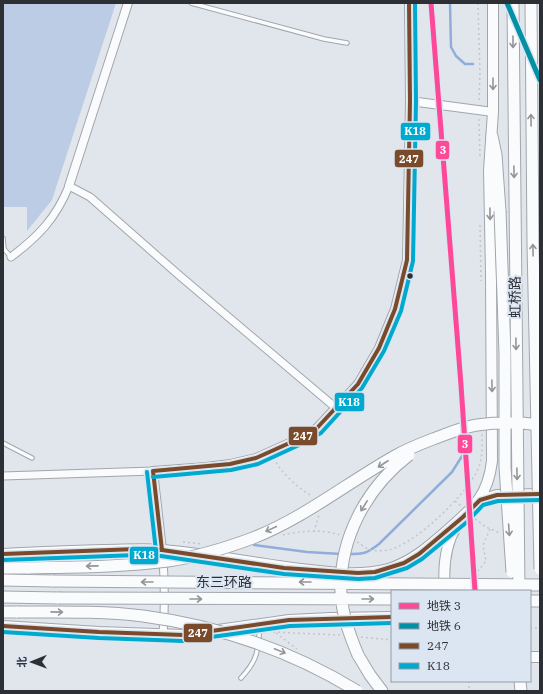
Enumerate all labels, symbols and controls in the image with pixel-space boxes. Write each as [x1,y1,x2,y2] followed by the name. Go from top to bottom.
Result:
[509,35,517,48] one-way arrow
[489,77,497,90] one-way arrow
[527,114,535,127] one-way arrow
[400,122,431,141] line badge: K18
[404,124,426,138] text: K18
[435,140,450,160] line badge: 3
[440,143,446,157] text: 3
[394,149,424,168] line badge: 247
[399,152,419,166] text: 247
[510,165,518,178] one-way arrow
[486,207,494,220] one-way arrow
[529,244,537,257] one-way arrow
[405,271,415,281] unlabelled marker
[506,276,524,318] street label: 虹桥路
[512,337,520,350] one-way arrow
[488,379,496,392] one-way arrow
[334,392,365,412] line badge: K18
[338,395,360,409] text: K18
[288,426,318,446] line badge: 247
[293,429,313,443] text: 247
[457,434,473,454] line badge: 3
[462,437,468,451] text: 3
[378,459,389,468] one-way arrow
[513,467,521,480] one-way arrow
[359,500,367,512] one-way arrow
[505,523,512,536] one-way arrow
[266,526,278,533] one-way arrow
[129,546,159,565] line badge: K18
[133,548,155,562] text: K18
[86,563,99,570] one-way arrow
[196,573,252,591] street label: 东三环路
[141,578,154,586] one-way arrow
[299,578,312,586] one-way arrow
[391,590,531,682] legend
[189,595,202,603] one-way arrow
[361,595,374,603] one-way arrow
[427,598,461,613] text: 地铁 3
[50,608,63,616] one-way arrow
[427,618,461,633] text: 地铁 6
[183,623,213,643] line badge: 247
[188,626,208,640] text: 247
[427,638,449,653] text: 247
[12,642,52,682] north arrow
[274,648,286,656] one-way arrow
[15,657,29,668] text: 北
[427,658,450,673] text: K18

